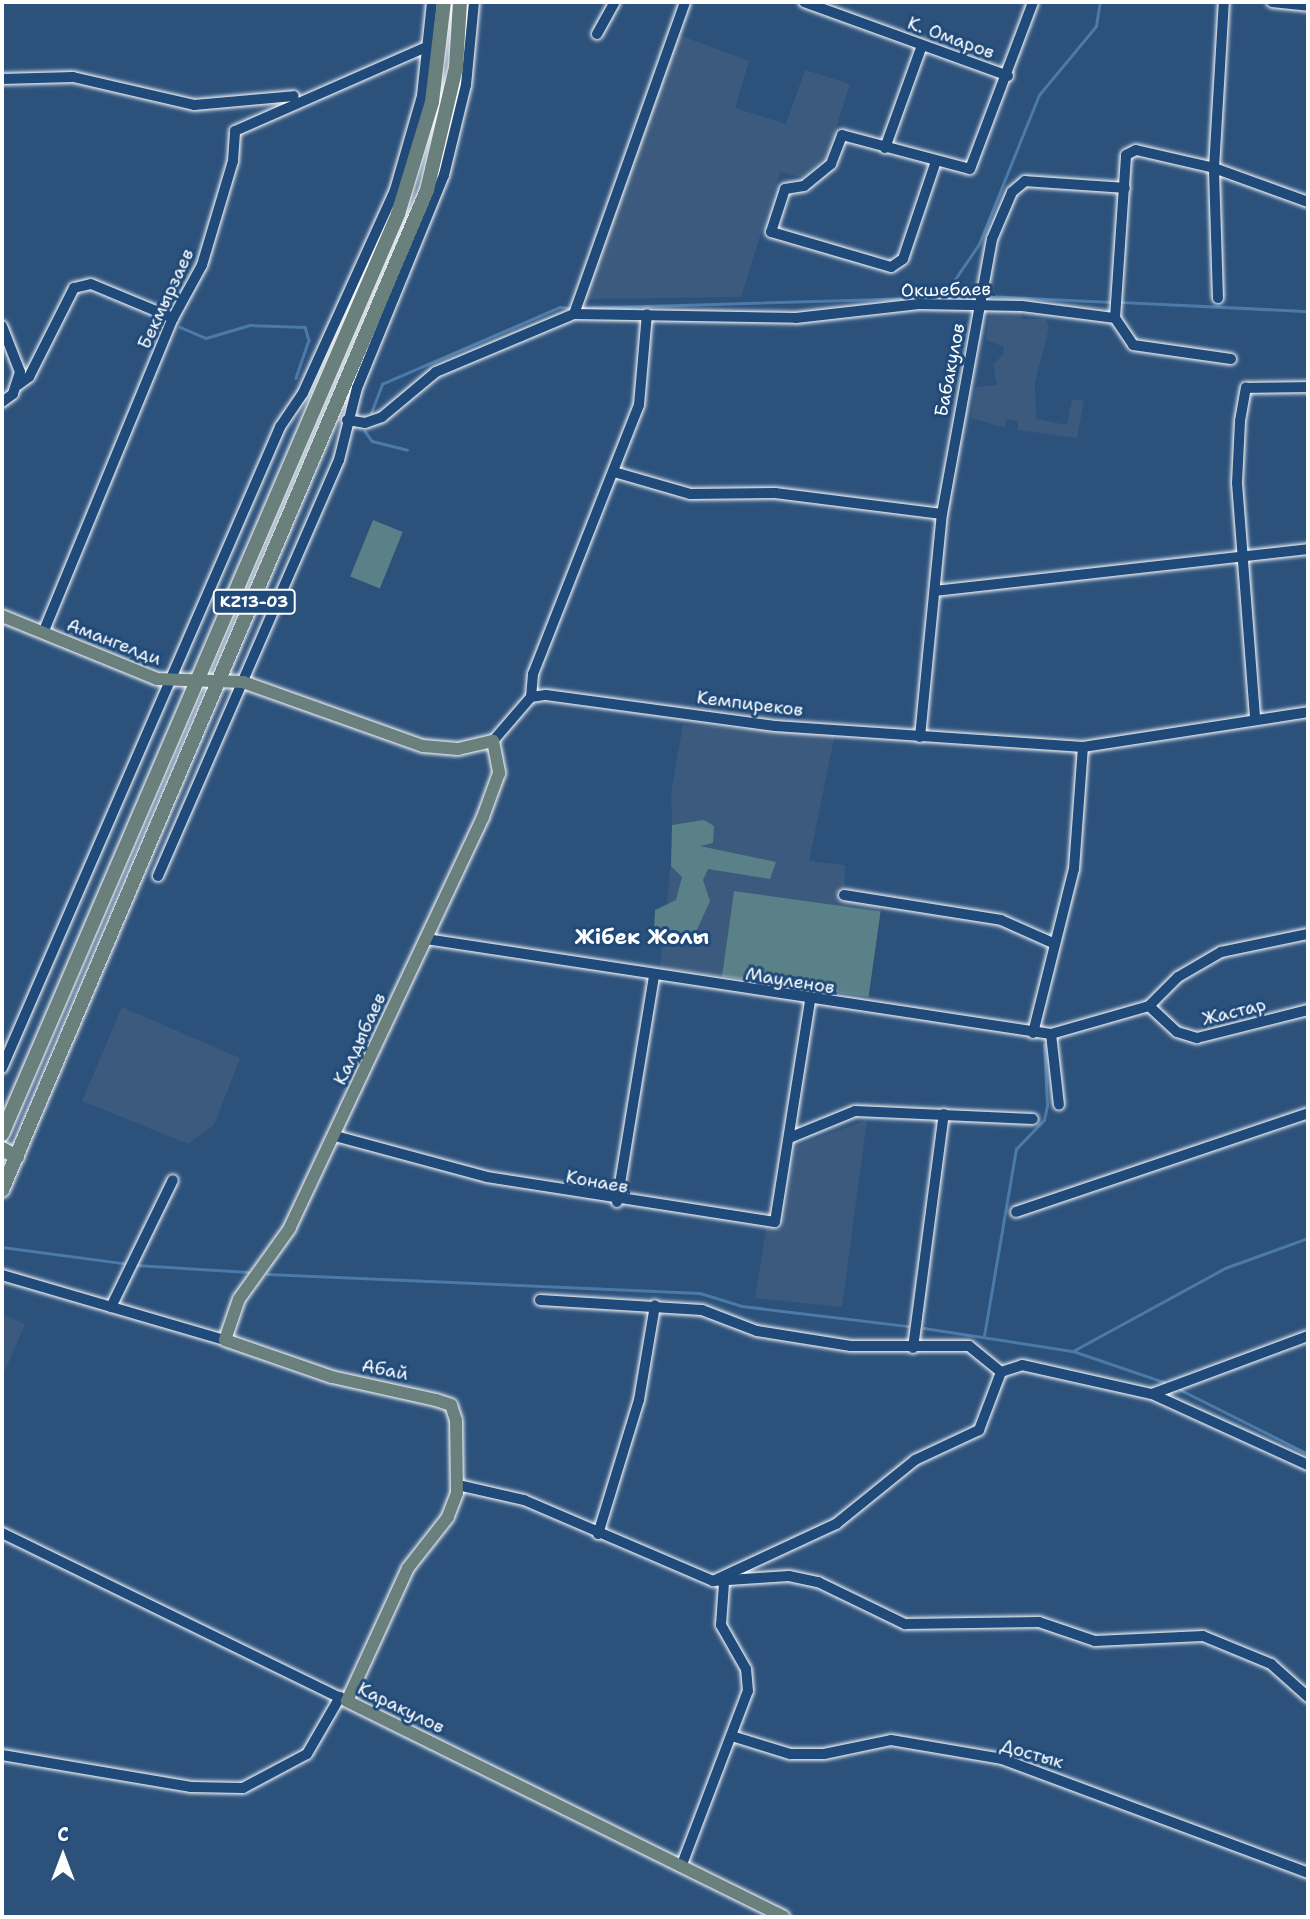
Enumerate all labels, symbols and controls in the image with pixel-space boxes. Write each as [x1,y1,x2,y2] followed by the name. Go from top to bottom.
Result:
[905,12,997,64] street label: К. Омаров
[133,245,199,353] street label: Бекмырзаев
[901,278,991,302] street label: Окшебаев
[930,321,970,419] street label: Бабакулов
[212,590,296,614] road number: KZ13-03
[64,614,164,670] street label: Амангелди
[696,687,804,721] street label: Кемпиреков
[575,924,709,950] district label: Жібек Жолы
[744,963,836,999] street label: Мауленов
[329,990,391,1088] street label: Калдыбаев
[1200,994,1268,1030] street label: Жастар
[564,1166,630,1198] street label: Конаев
[360,1355,410,1385] street label: Абай
[354,1678,448,1738] street label: Каракулов
[998,1735,1066,1773] street label: Достык
[28,1821,98,1891] north arrow
[57,1822,69,1847] text: С

